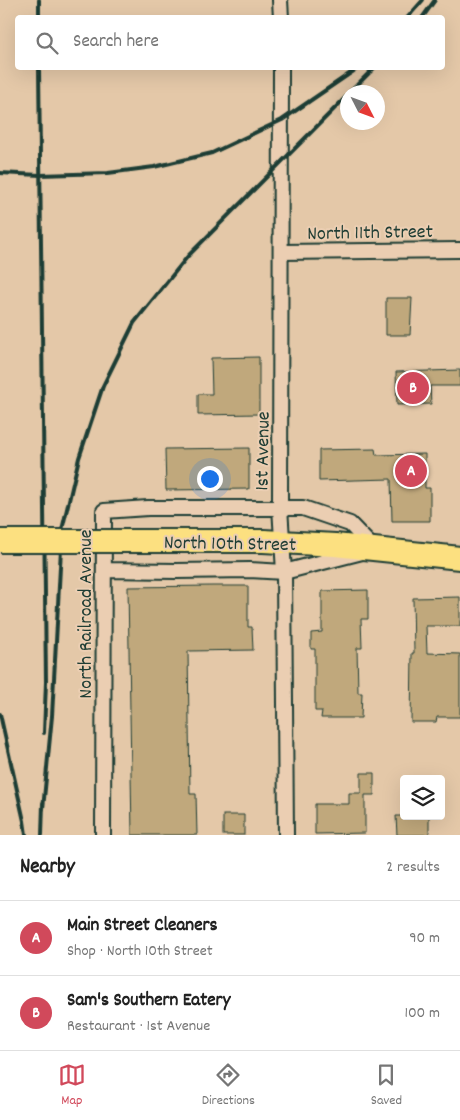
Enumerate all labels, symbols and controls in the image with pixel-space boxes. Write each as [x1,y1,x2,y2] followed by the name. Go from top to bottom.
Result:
[15,15,445,70] search box
[33,29,61,57] icon: search
[73,29,159,56] text: Search here
[340,85,385,130] north arrow
[307,219,433,249] street label: North 11th Street
[397,369,429,407] pin: B
[249,411,279,491] street label: 1st Avenue
[395,452,427,490] pin: A
[197,466,223,492] your location
[73,529,101,699] street label: North Railroad Avenue
[164,530,296,560] street label: North 10th Street
[400,775,445,820] map controls
[400,775,445,820] button: layers
[20,853,75,883] text: Nearby
[386,856,440,879] text: 2 results
[67,913,218,940] text: Main Street Cleaners
[32,927,40,950] text: A
[409,927,440,950] text: 90 m
[67,940,213,963] text: Shop · North 10th Street
[67,988,230,1015] text: Sam's Southern Eatery
[32,1002,40,1025] text: B
[404,1002,440,1025] text: 100 m
[67,1015,210,1038] text: Restaurant · 1st Avenue
[58,1061,86,1111] tab: Map
[202,1061,255,1111] tab: Directions
[371,1061,402,1111] tab: Saved

